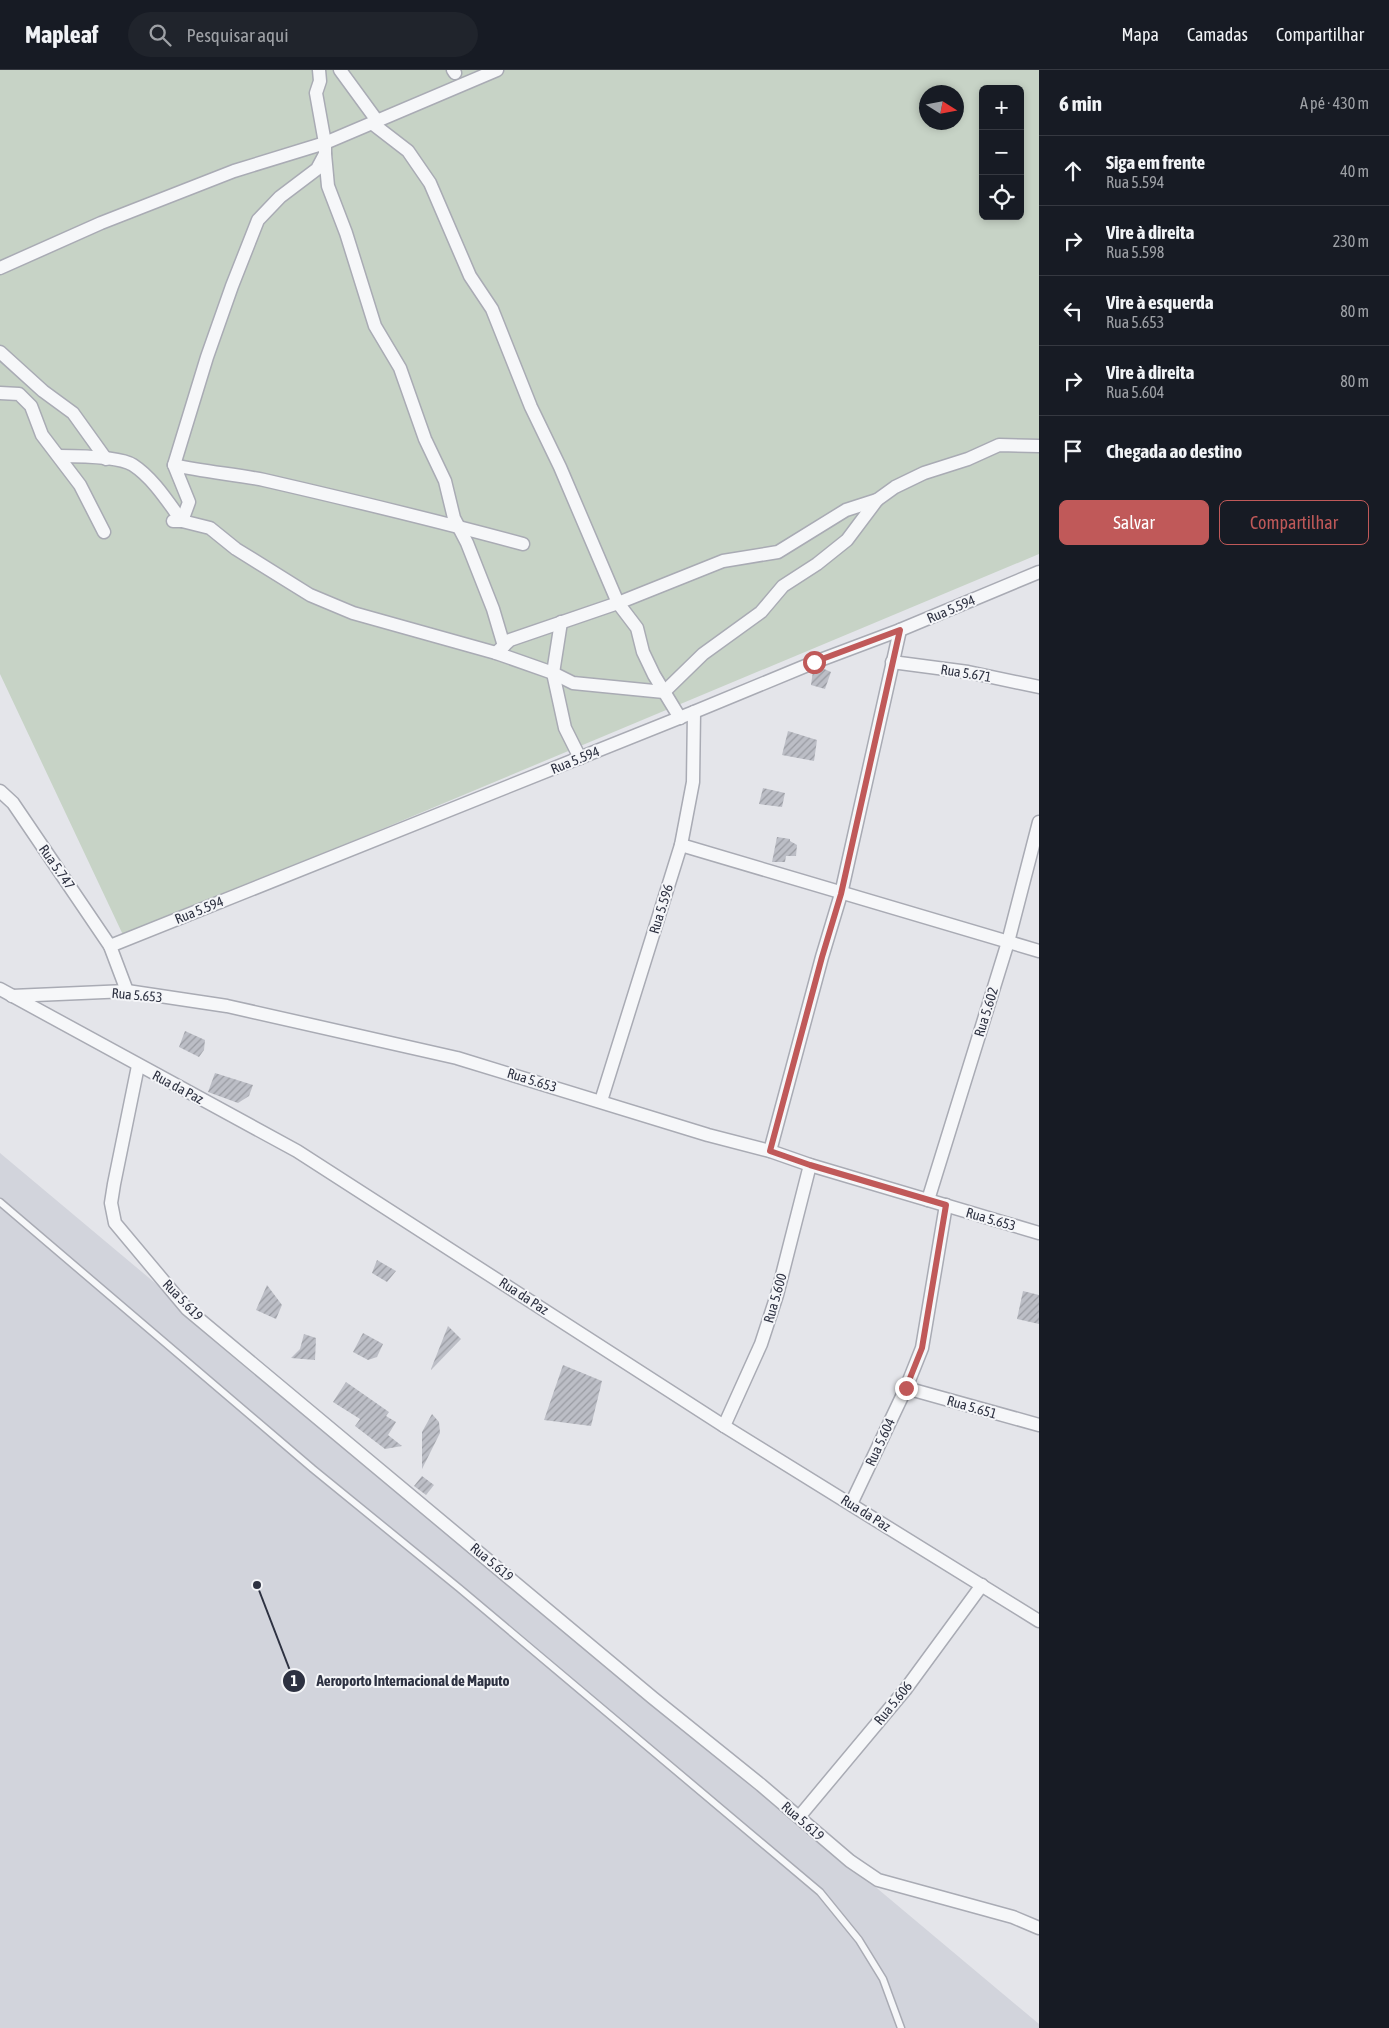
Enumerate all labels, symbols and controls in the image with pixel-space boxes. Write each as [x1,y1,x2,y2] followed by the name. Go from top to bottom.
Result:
[128,12,478,57] search box
[25,21,98,48] text: Mapleaf
[146,21,174,49] icon: search
[186,24,289,46] text: Pesquisar aqui
[1122,24,1159,45] text: Mapa
[1187,24,1248,45] text: Camadas
[1276,24,1364,45] text: Compartilhar
[919,85,964,130] north arrow
[979,85,1024,220] map controls
[979,85,1024,130] button: +
[1059,91,1102,115] text: 6 min
[1300,94,1369,112] text: A pé · 430 m
[979,130,1024,175] button: −
[1106,151,1205,173] text: Siga em frente
[1059,157,1087,185] icon: ahead
[1340,162,1369,180] text: 40 m
[1106,173,1164,191] text: Rua 5.594
[979,175,1024,220] button: locate
[1106,221,1194,243] text: Vire à direita
[1059,227,1087,255] icon: right
[1333,232,1369,250] text: 230 m
[1106,243,1164,261] text: Rua 5.598
[1106,291,1214,313] text: Vire à esquerda
[1059,297,1087,325] icon: left
[1340,302,1369,320] text: 80 m
[1106,313,1164,331] text: Rua 5.653
[1106,361,1194,383] text: Vire à direita
[1059,367,1087,395] icon: right
[1340,372,1369,390] text: 80 m
[1106,383,1164,401] text: Rua 5.604
[1059,437,1087,465] icon: arrive
[1106,440,1242,462] text: Chegada ao destino
[1059,500,1209,545] button: Salvar
[1219,500,1369,545] button: Compartilhar
[924,592,978,626] street label: Rua 5.594
[803,651,826,674] route start
[940,661,992,685] street label: Rua 5.671
[548,743,602,777] street label: Rua 5.594
[36,842,78,892] street label: Rua 5.747
[646,882,676,936] street label: Rua 5.596
[172,893,226,927] street label: Rua 5.594
[111,985,163,1005] street label: Rua 5.653
[971,985,1001,1039] street label: Rua 5.602
[505,1065,559,1095] street label: Rua 5.653
[150,1067,206,1107] street label: Rua da Paz
[964,1204,1018,1234] street label: Rua 5.653
[760,1271,790,1325] street label: Rua 5.600
[496,1274,552,1318] street label: Rua da Paz
[160,1276,206,1324] street label: Rua 5.619
[895,1377,918,1400] route end
[945,1392,999,1422] street label: Rua 5.651
[862,1415,898,1468] street label: Rua 5.604
[838,1492,894,1534] street label: Rua da Paz
[467,1539,517,1585] street label: Rua 5.619
[281,1666,519,1696] callout: Aeroporto Internacional de Maputo
[290,1672,298,1689] text: 1
[315,1672,510,1689] text: Aeroporto Internacional de Maputo
[871,1678,916,1728] street label: Rua 5.606
[779,1798,827,1844] street label: Rua 5.619

